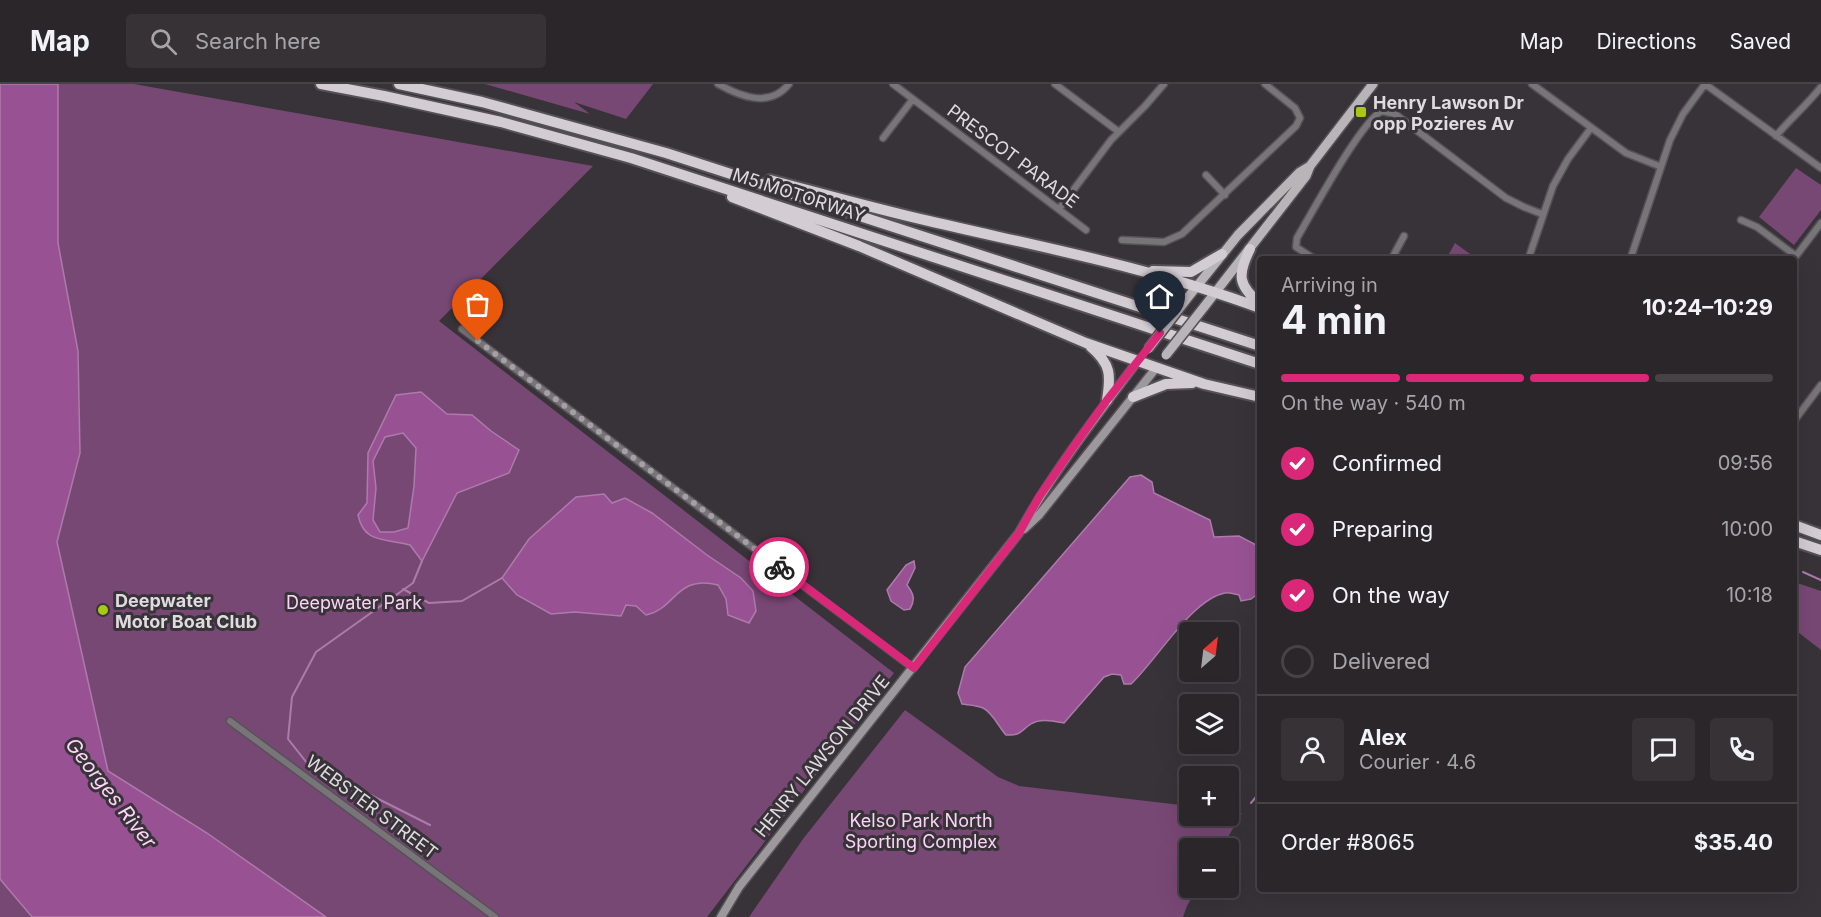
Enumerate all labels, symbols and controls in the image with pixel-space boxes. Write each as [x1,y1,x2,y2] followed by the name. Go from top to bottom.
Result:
[126,14,546,68] search box
[30,24,90,58] text: Map
[147,25,180,58] icon: search
[195,28,321,54] text: Search here
[1520,29,1563,54] text: Map
[1596,29,1697,54] text: Directions
[1730,29,1791,54] text: Saved
[1373,92,1524,134] place label: Henry Lawson Dr opp Pozieres Av
[943,100,1083,212] street label: PRESCOT PARADE
[1354,105,1368,119] marker: Henry Lawson Dr opp Pozieres Av
[730,164,868,226] street label: M5 MOTORWAY
[1134,271,1185,333] pin
[1281,273,1378,297] text: Arriving in
[452,279,503,341] pin
[1143,280,1176,313] icon: home
[461,288,494,321] icon: bag
[1642,294,1773,320] text: 10:24–10:29
[1281,296,1387,343] text: 4 min
[1281,391,1466,415] text: On the way · 540 m
[1281,447,1314,480] icon: check
[1332,450,1442,476] text: Confirmed
[1718,451,1773,475] text: 09:56
[1281,513,1314,546] icon: check
[1332,516,1433,542] text: Preparing
[1721,517,1773,541] text: 10:00
[749,537,809,597] courier
[763,551,796,584] icon: bike
[1281,579,1314,612] icon: check
[1332,582,1450,608] text: On the way
[1726,583,1773,607] text: 10:18
[115,590,257,632] place label: Deepwater Motor Boat Club
[286,592,422,613] park label: Deepwater Park
[96,603,110,617] marker: Deepwater Motor Boat Club
[1179,622,1239,682] north arrow
[1179,622,1239,898] map controls
[1332,648,1430,674] text: Delivered
[750,671,894,841] street label: HENRY LAWSON DRIVE
[1179,694,1239,754] button: layers
[1281,718,1344,781] button: person
[1632,718,1695,781] button: chat
[1710,718,1773,781] button: phone
[1359,724,1407,750] text: Alex
[61,733,162,853] water label: Georges River
[1359,750,1476,774] text: Courier · 4.6
[302,751,442,863] street label: WEBSTER STREET
[1179,766,1239,826] button: +
[845,810,997,852] park label: Kelso Park North Sporting Complex
[1281,829,1415,855] text: Order #8065
[1694,829,1773,855] text: $35.40
[1179,838,1239,898] button: −

